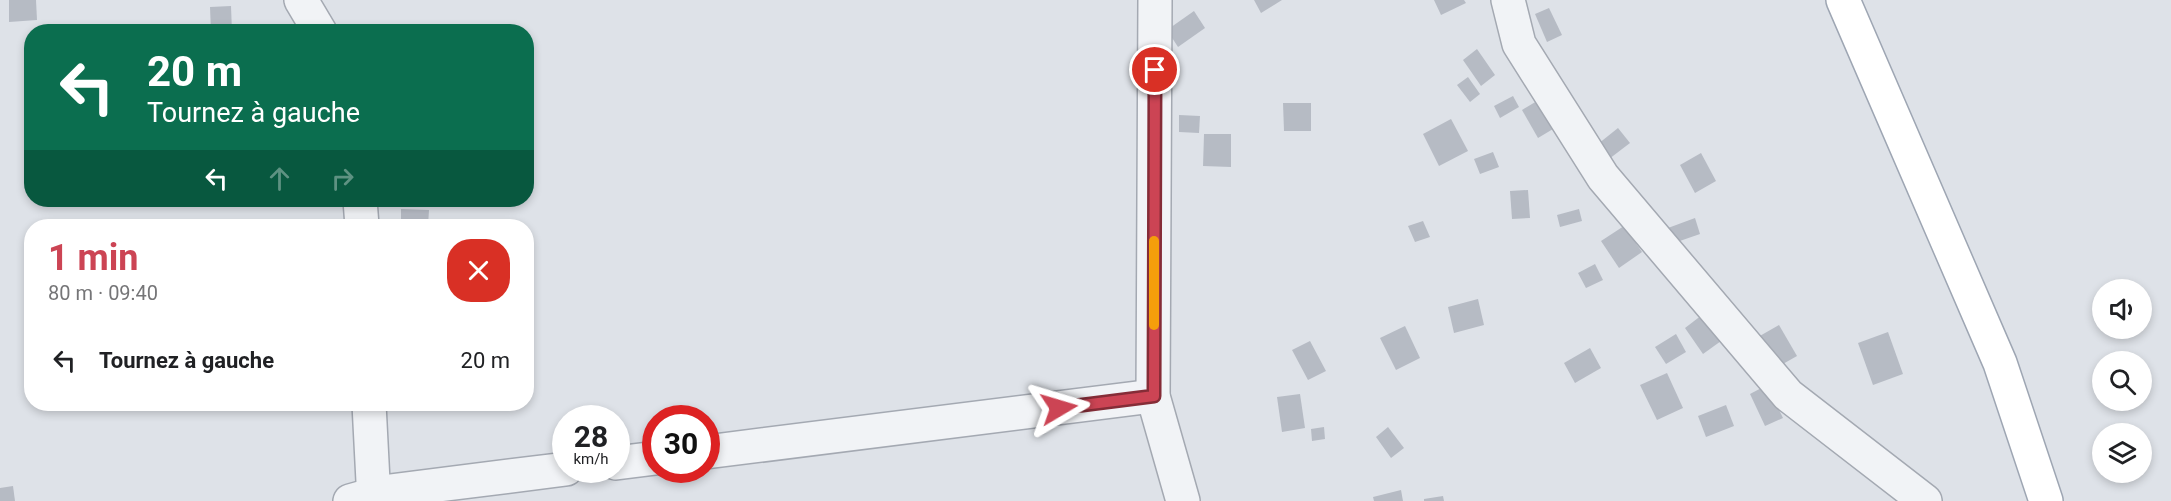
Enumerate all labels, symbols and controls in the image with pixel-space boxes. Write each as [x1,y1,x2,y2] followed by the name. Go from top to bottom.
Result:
[1129,44,1180,95] pin
[147,47,242,96] text: 20 m
[48,48,126,126] icon: left
[1138,53,1171,86] icon: arrive
[147,97,360,129] text: Tournez à gauche
[200,162,233,195] icon: left
[263,162,296,195] icon: ahead
[326,162,359,195] icon: right
[48,237,139,279] text: 1 min
[447,239,510,302] button: close
[2092,279,2152,483] map controls
[2092,279,2152,339] button: sound
[48,281,158,305] text: 80 m · 09:40
[48,344,81,377] icon: left
[99,348,274,373] text: Tournez à gauche
[461,348,510,373] text: 20 m
[2092,351,2152,411] button: search
[1027,376,1091,440] position arrow
[642,405,720,483] speed limit sign: 30
[574,419,608,454] text: 28
[2092,423,2152,483] button: layers
[573,450,609,468] text: km/h

